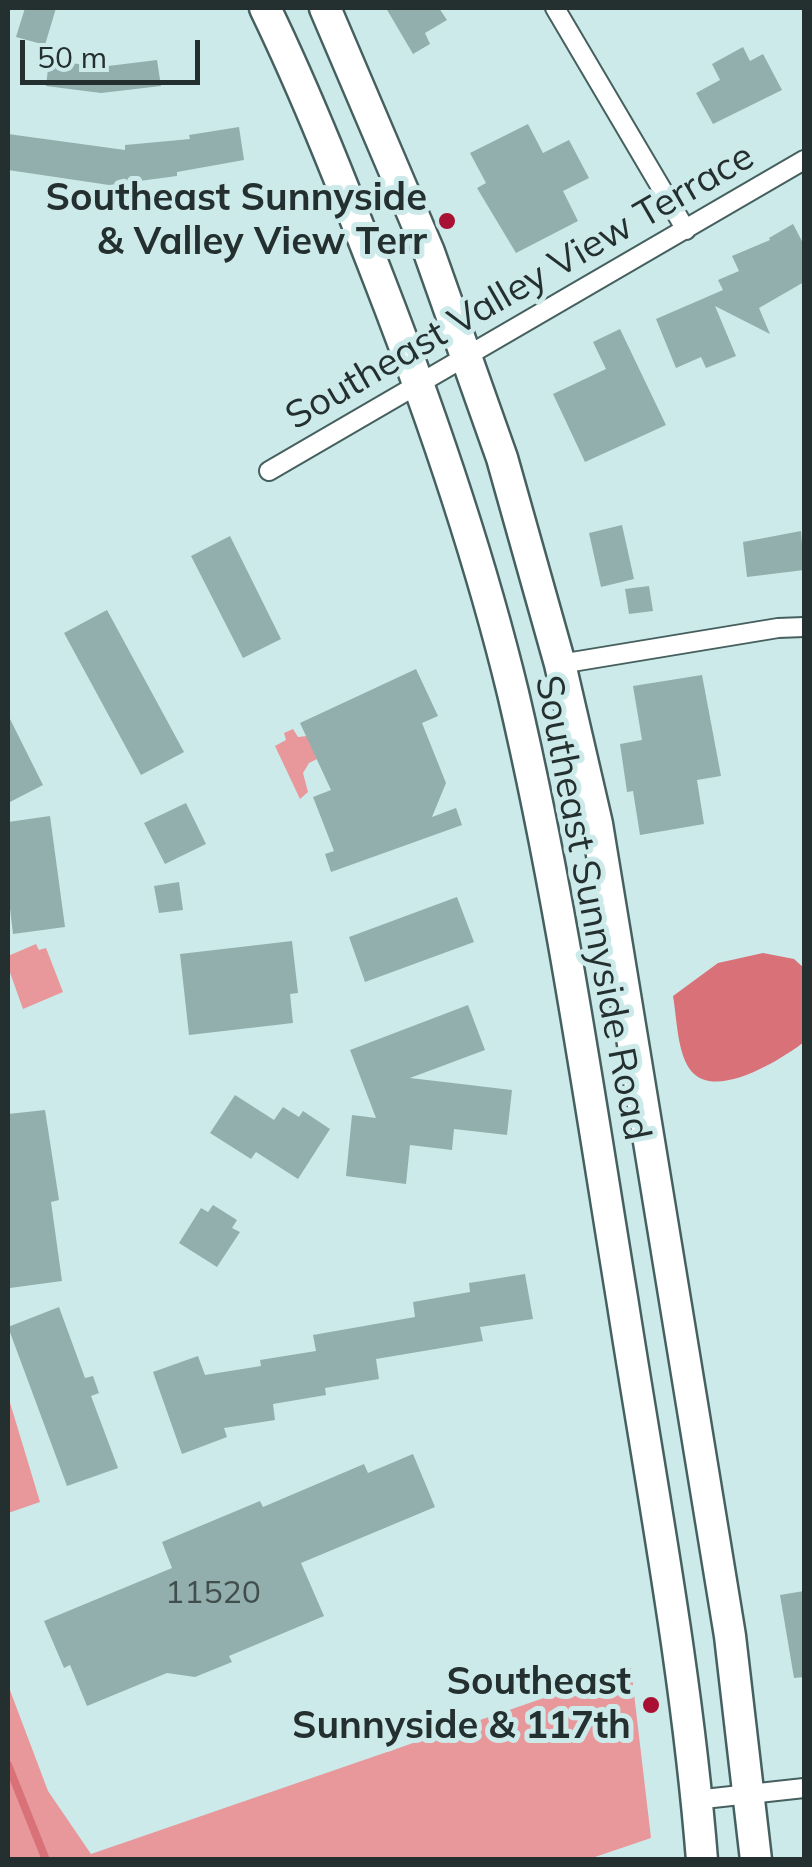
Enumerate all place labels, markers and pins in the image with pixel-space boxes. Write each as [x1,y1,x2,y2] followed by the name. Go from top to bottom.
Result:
[46,176,427,266] place label: Southeast Sunnyside & Valley View Terr
[436,210,458,232] marker: Southeast Sunnyside & Valley View Terr
[292,1660,631,1750] place label: Southeast Sunnyside & 117th
[640,1694,662,1716] marker: Southeast Sunnyside & 117th

